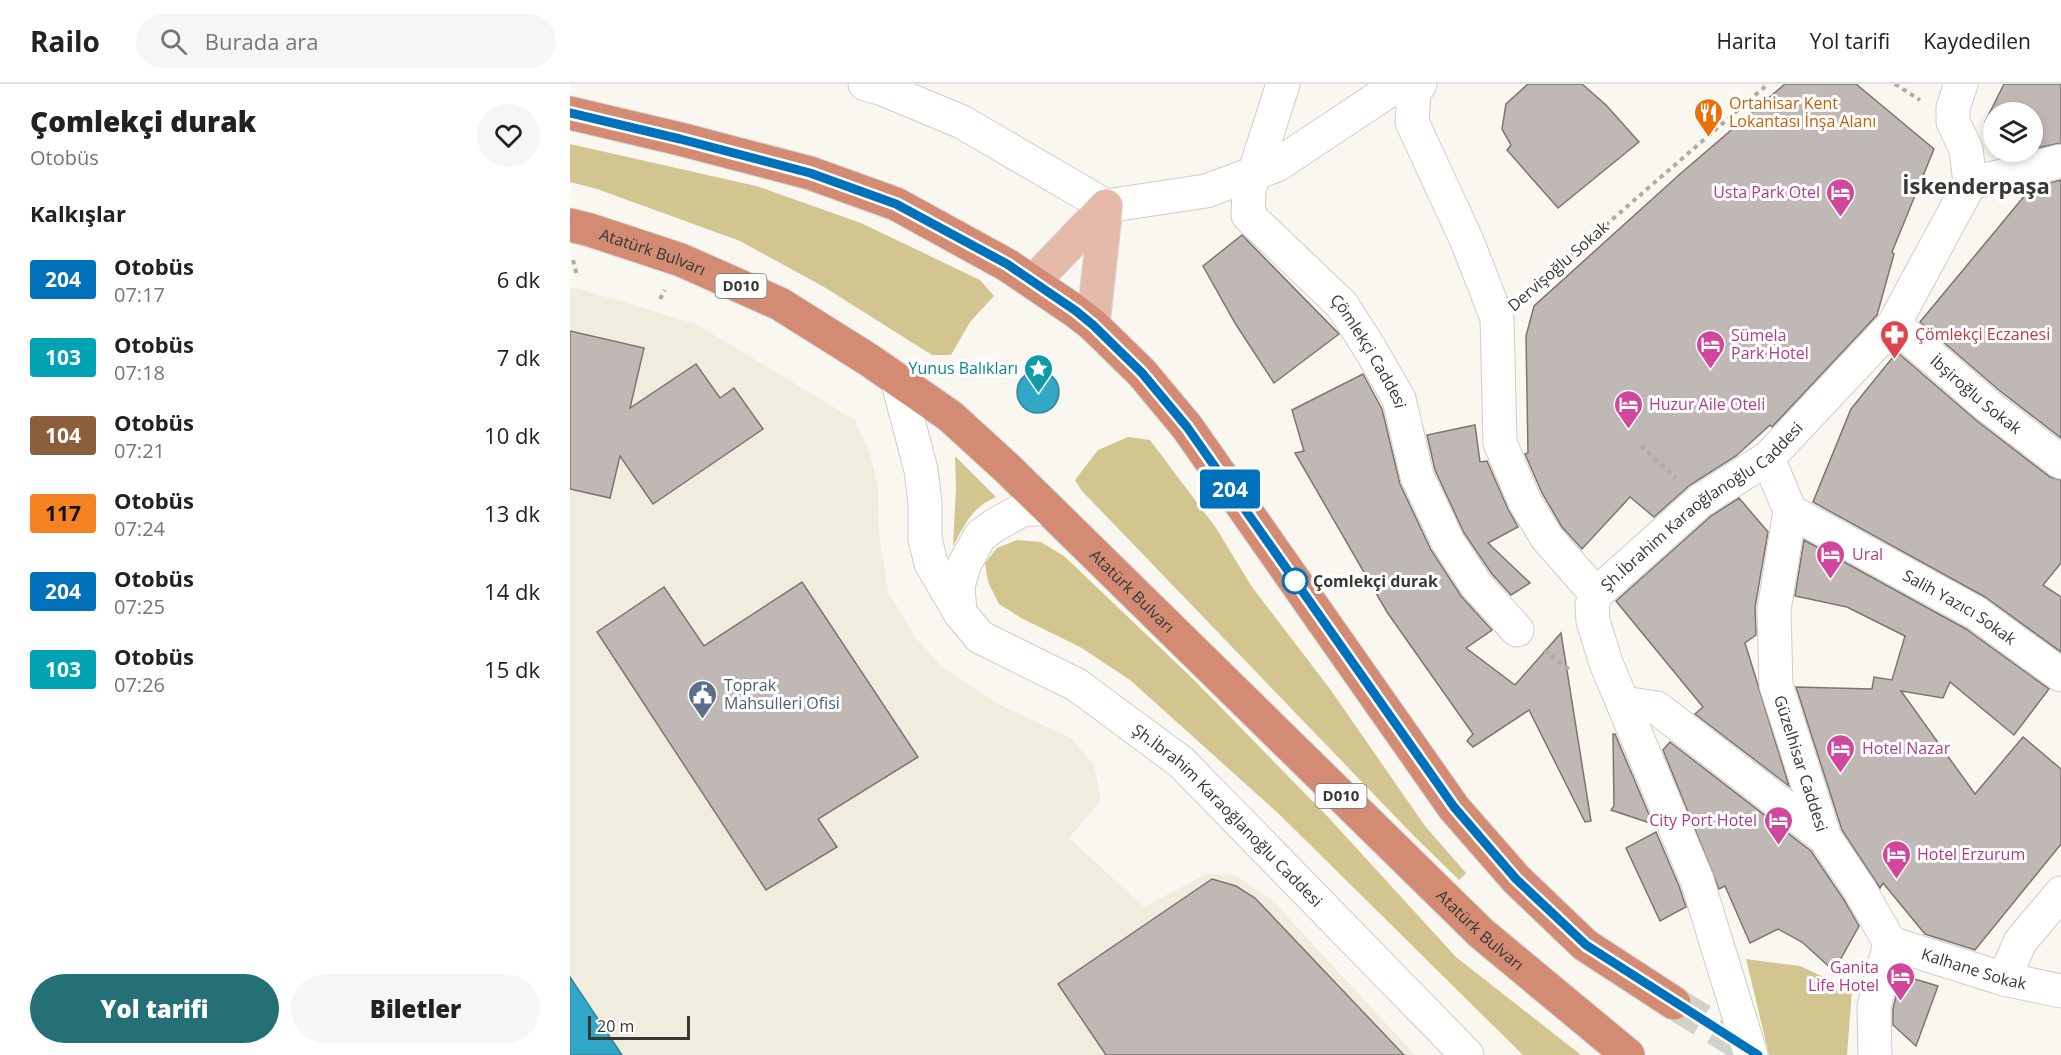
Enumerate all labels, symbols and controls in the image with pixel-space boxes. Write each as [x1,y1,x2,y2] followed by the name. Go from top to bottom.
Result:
[136,14,556,68] search box
[30,22,100,60] text: Railo
[157,25,190,58] icon: search
[205,26,319,56] text: Burada ara
[1716,27,1777,55] text: Harita
[1810,27,1890,55] text: Yol tarifi
[1923,27,2031,55] text: Kaydedilen
[1729,92,1876,132] place label: Ortahisar Kent Lokantası İnşa Alanı
[1692,96,1724,138] restaurant icon: Ortahisar Kent Lokantası İnşa Alanı
[30,102,256,140] text: Çomlekçi durak
[1983,102,2043,162] map controls
[1983,102,2043,162] button: layers
[477,104,540,167] button: heart
[30,144,99,171] text: Otobüs
[1902,170,2050,200] district label: İskenderpaşa
[1825,176,1857,218] hotel icon: Usta Park Otel
[1713,181,1820,203] place label: Usta Park Otel
[30,198,126,228] text: Kalkışlar
[1503,216,1614,316] street label: Dervişoğlu Sokak
[597,223,709,281] street label: Atatürk Bulvarı
[114,251,194,281] text: Otobüs
[497,264,540,294] text: 6 dk
[45,265,81,293] text: 204
[716,274,766,298] road number: D010
[114,281,165,308] text: 07:17
[1326,289,1412,410] street label: Çömlekçi Caddesi
[1878,318,1910,360] pharmacy icon: Çömlekçi Eczanesi
[1915,323,2050,345] place label: Çömlekçi Eczanesi
[1731,324,1809,364] place label: Sümela Park Hotel
[1694,328,1726,370] hotel icon: Sümela Park Hotel
[114,329,194,359] text: Otobüs
[497,342,540,372] text: 7 dk
[45,343,81,371] text: 103
[1926,350,2027,439] street label: İbşiroğlu Sokak
[1023,352,1055,394] place icon: Yunus Balıkları
[909,357,1018,379] place label: Yunus Balıkları
[114,359,165,386] text: 07:18
[1612,388,1644,430] hotel icon: Huzur Aile Oteli
[1649,393,1765,415] place label: Huzur Aile Oteli
[114,407,194,437] text: Otobüs
[1596,417,1807,596] street label: Şh.İbrahim Karaoğlanoğlu Caddesi
[484,420,540,450] text: 10 dk
[45,421,81,449] text: 104
[114,437,165,464] text: 07:21
[1196,470,1264,508] line badge: 204
[1212,475,1248,503] text: 204
[114,485,194,515] text: Otobüs
[484,498,540,528] text: 13 dk
[45,499,81,527] text: 117
[114,515,165,542] text: 07:24
[1815,538,1847,580] hotel icon: Ural
[1852,543,1883,565] place label: Ural
[1085,544,1180,638] street label: Atatürk Bulvarı
[114,563,194,593] text: Otobüs
[1899,564,2021,650] street label: Salih Yazıcı Sokak
[1282,568,1308,594] marker: Çomlekçi durak
[1313,570,1438,592] place label: Çomlekçi durak
[484,576,540,606] text: 14 dk
[45,577,81,605] text: 204
[114,593,165,620] text: 07:25
[114,641,194,671] text: Otobüs
[484,654,540,684] text: 15 dk
[45,655,81,683] text: 103
[114,671,165,698] text: 07:26
[724,674,840,714] place label: Toprak Mahsulleri Ofisi
[687,678,719,720] public building icon: Toprak Mahsulleri Ofisi
[1769,692,1833,834] street label: Güzelhisar Caddesi
[1128,719,1327,912] street label: Şh.İbrahim Karaoğlanoğlu Caddesi
[1825,732,1857,774] hotel icon: Hotel Nazar
[1862,737,1951,759] place label: Hotel Nazar
[1316,784,1366,808] road number: D010
[1762,804,1794,846] hotel icon: City Port Hotel
[1649,809,1757,831] place label: City Port Hotel
[1880,838,1912,880] hotel icon: Hotel Erzurum
[1917,843,2025,865] place label: Hotel Erzurum
[1432,884,1529,975] street label: Atatürk Bulvarı
[1919,943,2029,995] street label: Kalhane Sokak
[1808,956,1879,996] place label: Ganita Life Hotel
[1884,960,1916,1002] hotel icon: Ganita Life Hotel
[30,974,279,1043] button: Yol tarifi
[291,974,540,1043] button: Biletler
[588,1013,690,1040] scale bar
[597,1015,634,1037] text: 20 m

